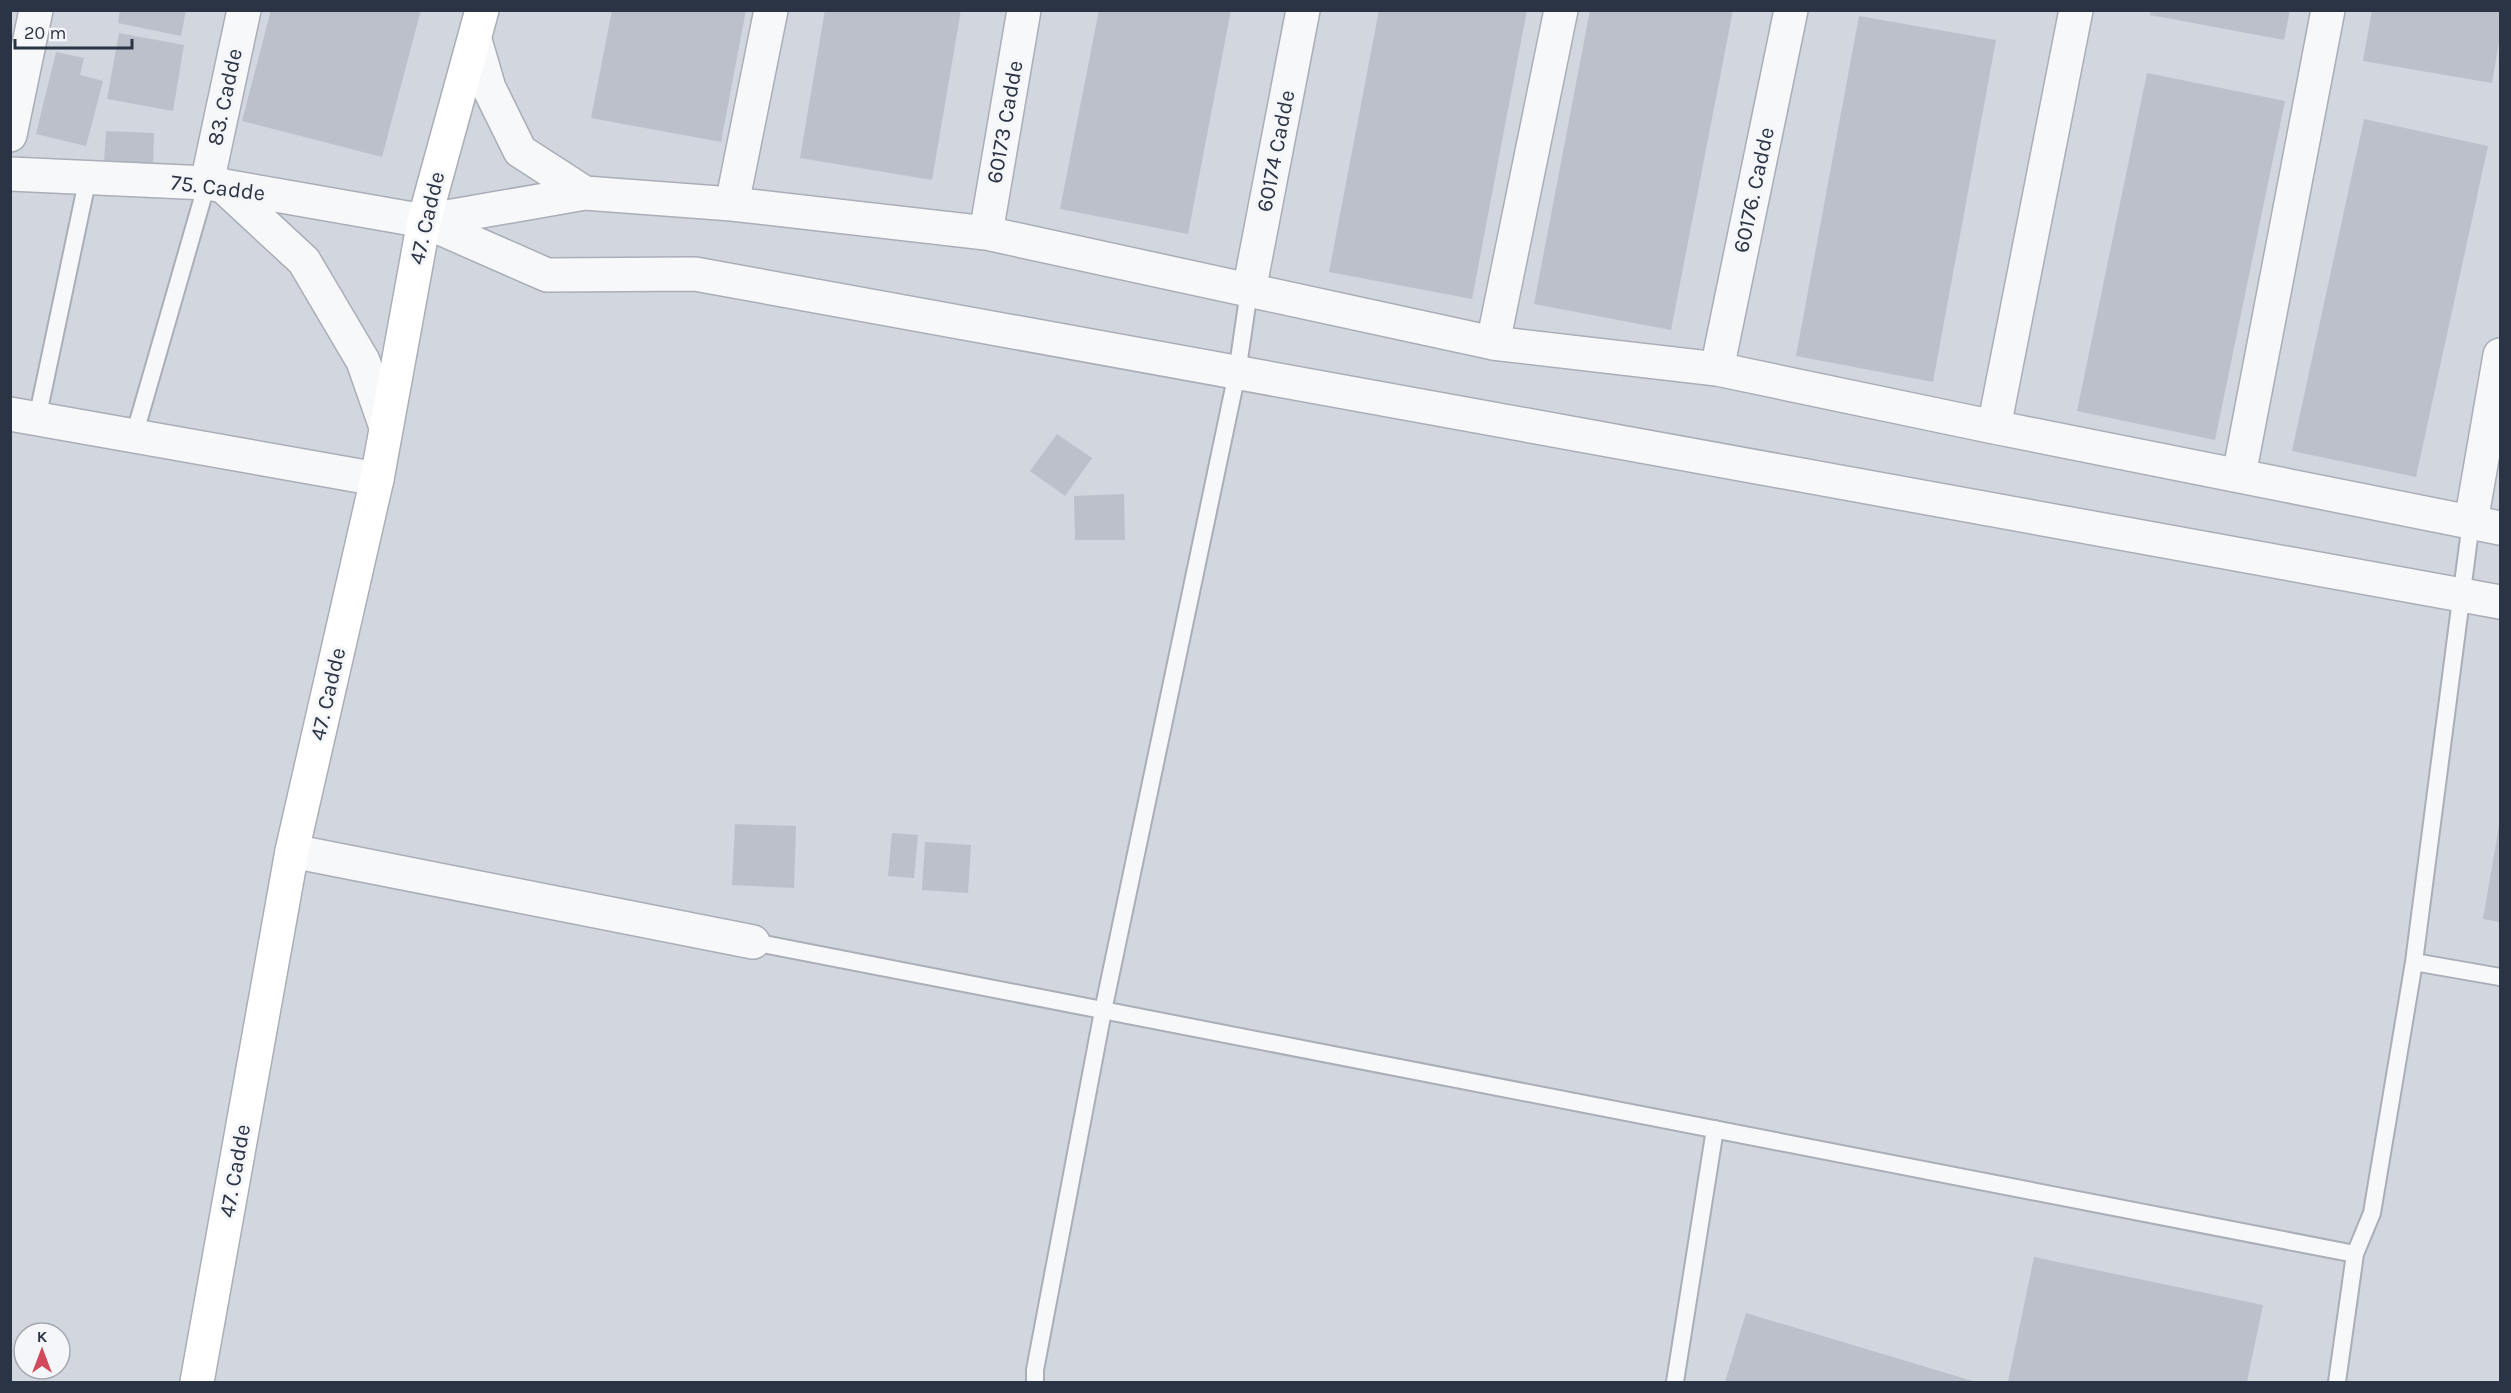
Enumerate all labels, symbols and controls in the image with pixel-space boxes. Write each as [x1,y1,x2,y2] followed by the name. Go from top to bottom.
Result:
[15,12,132,50] scale bar
[24,22,66,44] text: 20 m
[202,46,248,148] street label: 83. Cadde
[981,58,1029,186] street label: 60173 Cadde
[1251,88,1301,214] street label: 60174 Cadde
[1728,125,1780,255] street label: 60176. Cadde
[169,169,267,207] street label: 75. Cadde
[404,169,450,267] street label: 47. Cadde
[305,645,351,743] street label: 47. Cadde
[214,1122,256,1220] street label: 47. Cadde
[12,1321,72,1381] north arrow
[37,1327,48,1346] text: K

